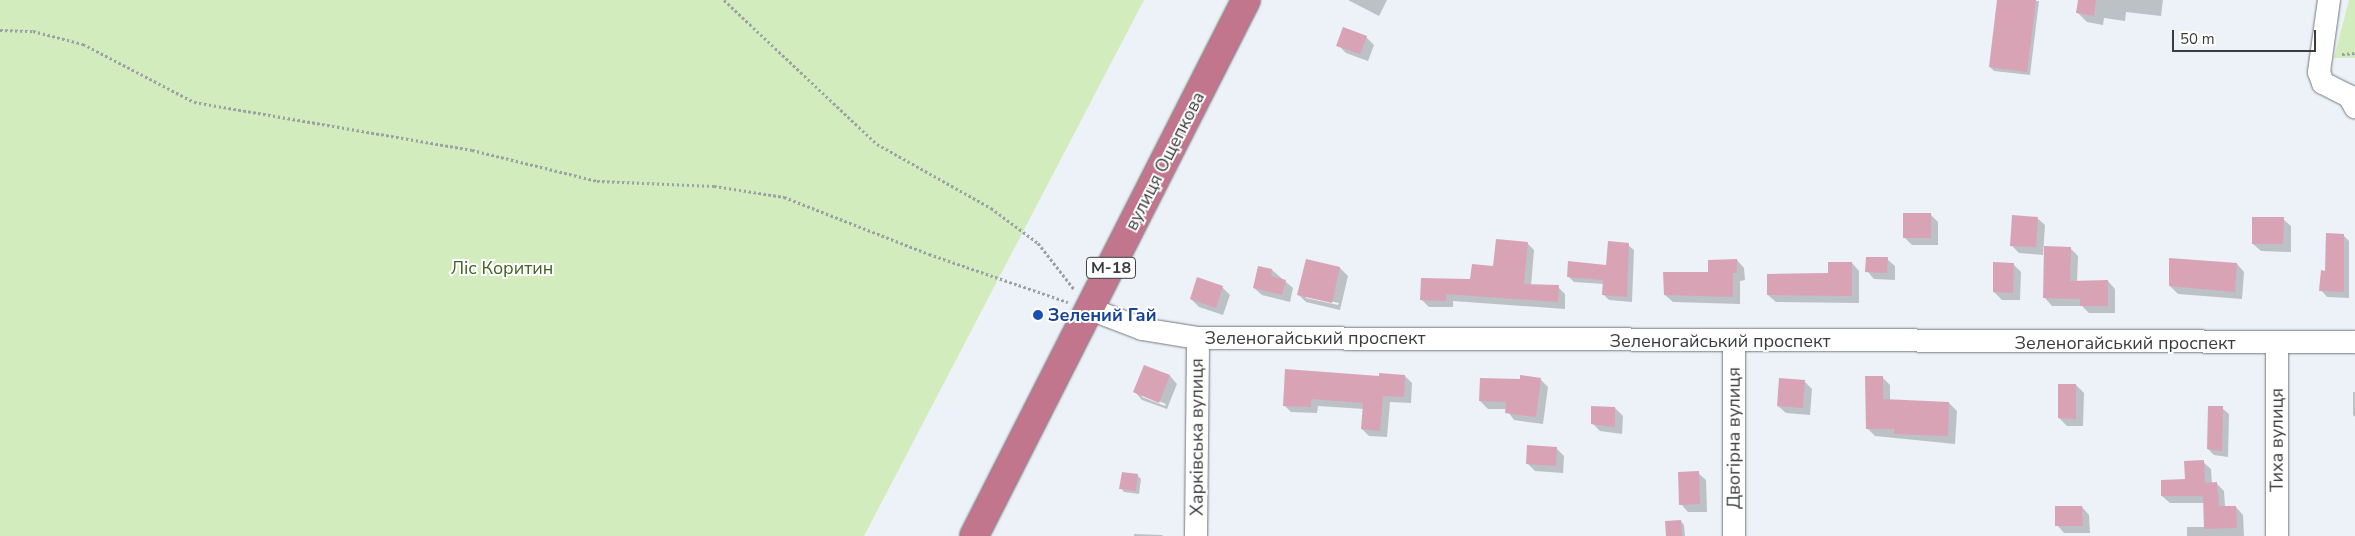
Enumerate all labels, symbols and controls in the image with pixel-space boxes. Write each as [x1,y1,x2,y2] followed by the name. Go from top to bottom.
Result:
[2175,20,2319,52] scale bar
[2180,29,2215,49] text: 50 m
[1121,88,1209,234] street label: вулиця Ощепкова
[1085,254,1137,282] road number: М-18
[451,257,553,279] park label: Ліс Коритин
[1048,304,1157,326] place label: Зелений Гай
[1032,309,1044,321] marker: Зелений Гай
[1204,327,1426,349] street label: Зеленогайський проспект
[1609,330,1831,352] street label: Зеленогайський проспект
[2014,332,2236,354] street label: Зеленогайський проспект
[1186,358,1208,516] street label: Харківська вулиця
[1723,367,1745,509] street label: Двогірна вулиця
[2266,388,2288,492] street label: Тиха вулиця

